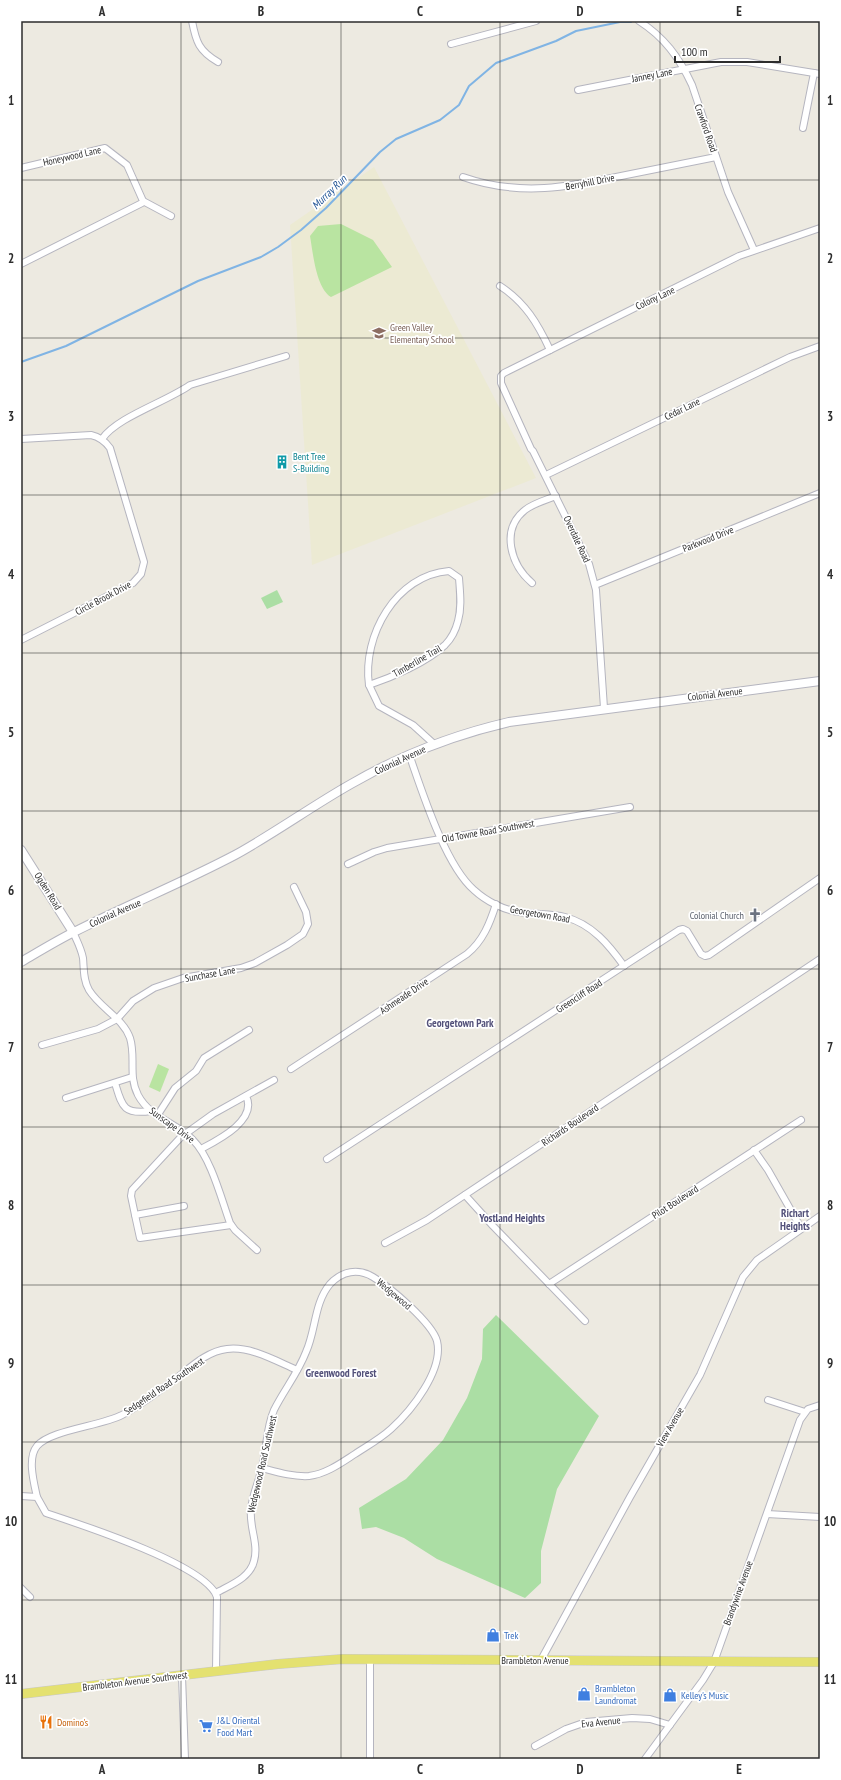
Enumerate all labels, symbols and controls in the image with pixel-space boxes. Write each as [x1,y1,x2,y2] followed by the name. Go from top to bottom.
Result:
[98,3,106,20] text: A
[258,3,264,20] text: B
[417,3,423,20] text: C
[577,3,584,20] text: D
[736,3,742,20] text: E
[675,38,780,64] scale bar
[681,44,708,59] text: 100 m
[630,65,674,86] street label: Janney Lane
[8,92,14,109] text: 1
[827,92,833,109] text: 1
[692,102,720,154] street label: Crawford Road
[42,143,102,169] street label: Honeywood Lane
[309,171,350,212] water label: Murray Run
[564,171,616,193] street label: Berryhill Drive
[8,250,14,267] text: 2
[827,250,833,267] text: 2
[633,283,677,313] street label: Colony Lane
[390,321,455,346] place label: Green Valley Elementary School
[371,325,387,341] school or university icon: Green Valley Elementary School
[662,395,702,423] street label: Cedar Lane
[8,408,14,425] text: 3
[827,408,833,425] text: 3
[293,450,329,475] place label: Bent Tree S-Building
[274,454,290,470] building icon: Bent Tree S-Building
[561,514,593,564] street label: Overdale Road
[681,523,735,555] street label: Parkwood Drive
[8,566,15,583] text: 4
[827,566,834,583] text: 4
[73,578,133,618] street label: Circle Brook Drive
[390,642,444,680] street label: Timberline Trail
[687,684,743,704] street label: Colonial Avenue
[8,724,14,741] text: 5
[827,724,833,741] text: 5
[372,742,428,778] street label: Colonial Avenue
[441,816,535,846] street label: Old Towne Road Southwest
[31,870,65,912] street label: Ogden Road
[8,882,14,899] text: 6
[827,882,833,899] text: 6
[87,896,143,930] street label: Colonial Avenue
[509,902,571,926] street label: Georgetown Road
[747,907,763,923] church icon: Colonial Church
[690,909,744,922] place label: Colonial Church
[184,963,236,985] street label: Sunchase Lane
[377,975,431,1017] street label: Ashmeade Drive
[553,976,605,1016] street label: Greencliff Road
[427,1016,494,1030] district label: Georgetown Park
[8,1039,14,1056] text: 7
[827,1039,833,1056] text: 7
[539,1101,601,1149] street label: Richards Boulevard
[147,1104,197,1146] street label: Sunscape Drive
[649,1182,701,1222] street label: Pilot Boulevard
[8,1197,14,1214] text: 8
[827,1197,833,1214] text: 8
[780,1206,810,1233] district label: Richart Heights
[478,1211,545,1225] district label: Yostland Heights
[374,1276,414,1312] street label: Wedgewood
[121,1354,207,1418] street label: Sedgefield Road Southwest
[8,1355,14,1372] text: 9
[827,1355,833,1372] text: 9
[305,1366,377,1380] district label: Greenwood Forest
[653,1405,687,1450] street label: View Avenue
[244,1414,280,1514] street label: Wedgewood Road Southwest
[5,1513,17,1530] text: 10
[824,1513,836,1530] text: 10
[720,1559,756,1627] street label: Brandywine Avenue
[485,1627,501,1643] shop icon: Trek
[504,1629,518,1642] place label: Trek
[501,1654,569,1667] street label: Brambleton Avenue
[82,1668,188,1694] street label: Brambleton Avenue Southwest
[5,1671,17,1688] text: 11
[824,1671,836,1688] text: 11
[595,1682,637,1707] place label: Brambleton Laundromat
[576,1686,592,1702] shop icon: Brambleton Laundromat
[662,1687,678,1703] shop icon: Kelley's Music
[681,1689,729,1702] place label: Kelley's Music
[581,1713,621,1731] street label: Eva Avenue
[38,1714,54,1730] restaurant icon: Domino's
[216,1714,261,1739] place label: J&L Oriental Food Mart
[57,1716,89,1729] place label: Domino's
[198,1718,214,1734] supermarket icon: J&L Oriental Food Mart
[98,1761,106,1778] text: A
[258,1761,264,1778] text: B
[417,1761,423,1778] text: C
[577,1761,584,1778] text: D
[736,1761,742,1778] text: E

